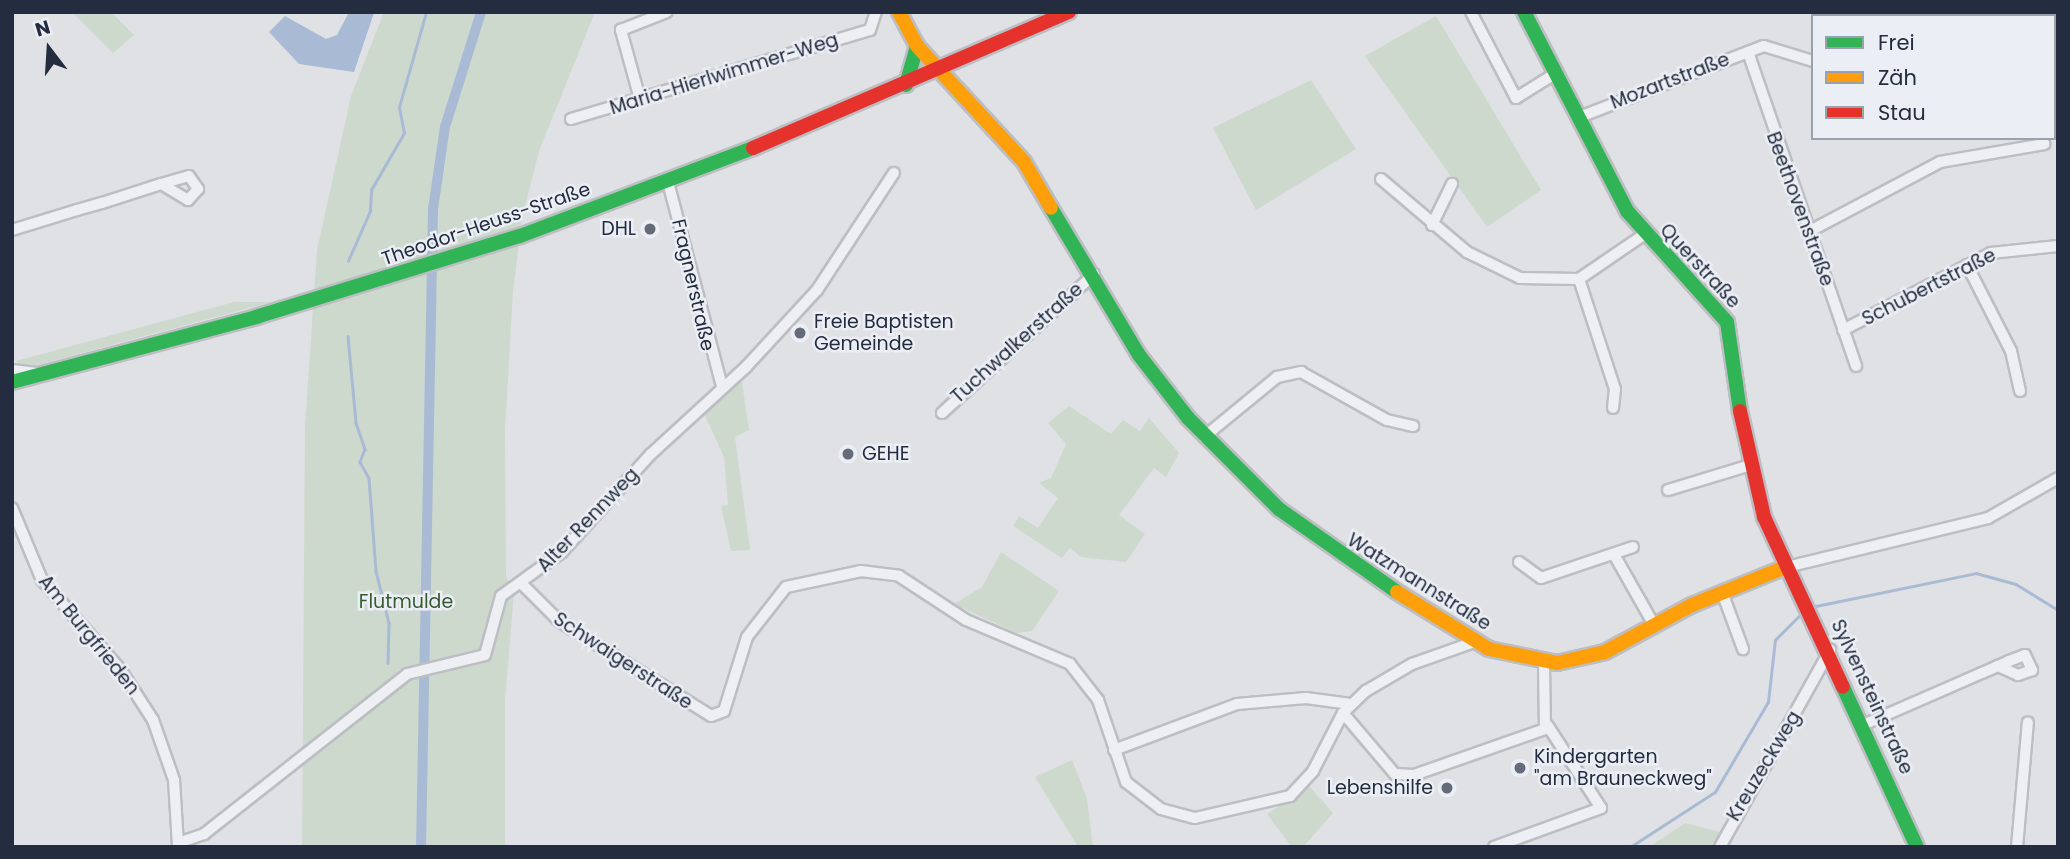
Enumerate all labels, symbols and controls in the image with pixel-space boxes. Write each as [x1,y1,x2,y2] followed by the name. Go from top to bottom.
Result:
[32,13,53,43] text: N
[14,14,84,84] north arrow
[1811,14,2056,140] legend
[607,28,841,120] street label: Maria-Hierlwimmer-Weg
[1878,28,1915,57] text: Frei
[1607,48,1733,114] street label: Mozartstraße
[1878,63,1917,92] text: Zäh
[1878,98,1926,127] text: Stau
[1761,129,1839,289] street label: Beethovenstraße
[379,178,593,270] street label: Theodor-Heuss-Straße
[667,217,719,353] street label: Fragnerstraße
[601,218,636,240] place label: DHL
[1655,219,1745,313] street label: Querstraße
[642,221,658,237] marker: DHL
[1858,243,2000,331] street label: Schubertstraße
[946,278,1088,408] street label: Tuchwalkerstraße
[814,311,954,355] place label: Freie Baptisten Gemeinde
[792,325,808,341] marker: Freie Baptisten Gemeinde
[862,443,909,465] place label: GEHE
[840,446,856,462] marker: GEHE
[532,463,644,577] street label: Alter Rennweg
[1343,529,1495,635] street label: Watzmannstraße
[34,570,144,700] street label: Am Burgfrieden
[359,591,453,613] park label: Flutmulde
[549,608,697,714] street label: Schwaigerstraße
[1826,616,1918,778] street label: Sylvensteinstraße
[1722,707,1806,825] street label: Kreuzeckweg
[1534,746,1712,790] place label: Kindergarten "am Brauneckweg"
[1512,760,1528,776] marker: Kindergarten "am Brauneckweg"
[1327,777,1433,799] place label: Lebenshilfe
[1439,780,1455,796] marker: Lebenshilfe

